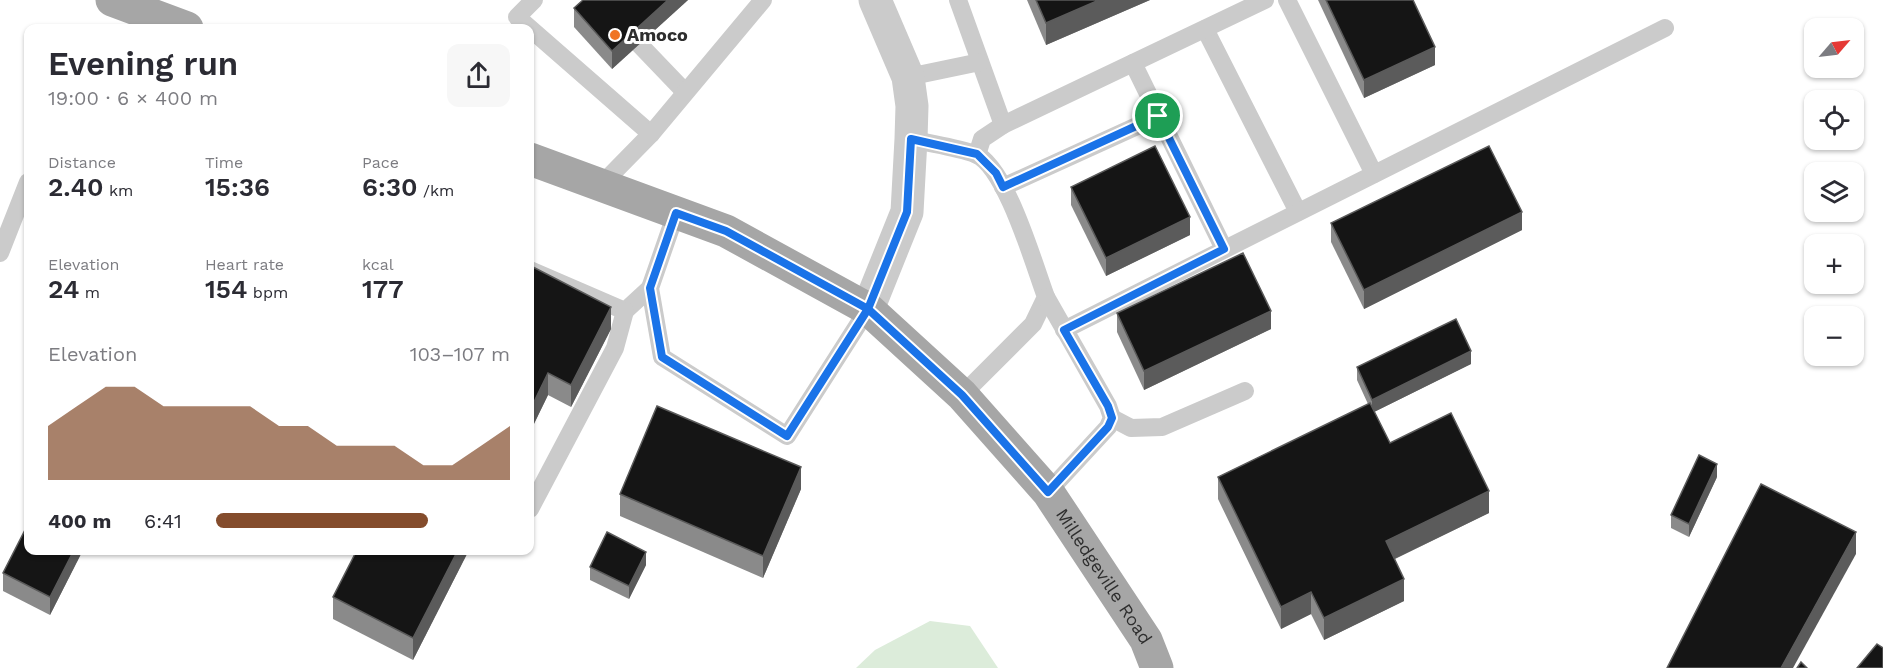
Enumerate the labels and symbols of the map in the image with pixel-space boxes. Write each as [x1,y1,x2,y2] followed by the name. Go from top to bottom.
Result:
[1804,18,1864,78] north arrow
[627,24,688,45] place label: Amoco
[608,28,622,42] marker: Amoco
[1132,90,1183,141] pin
[1052,504,1157,648] street label: Milledgeville Road

